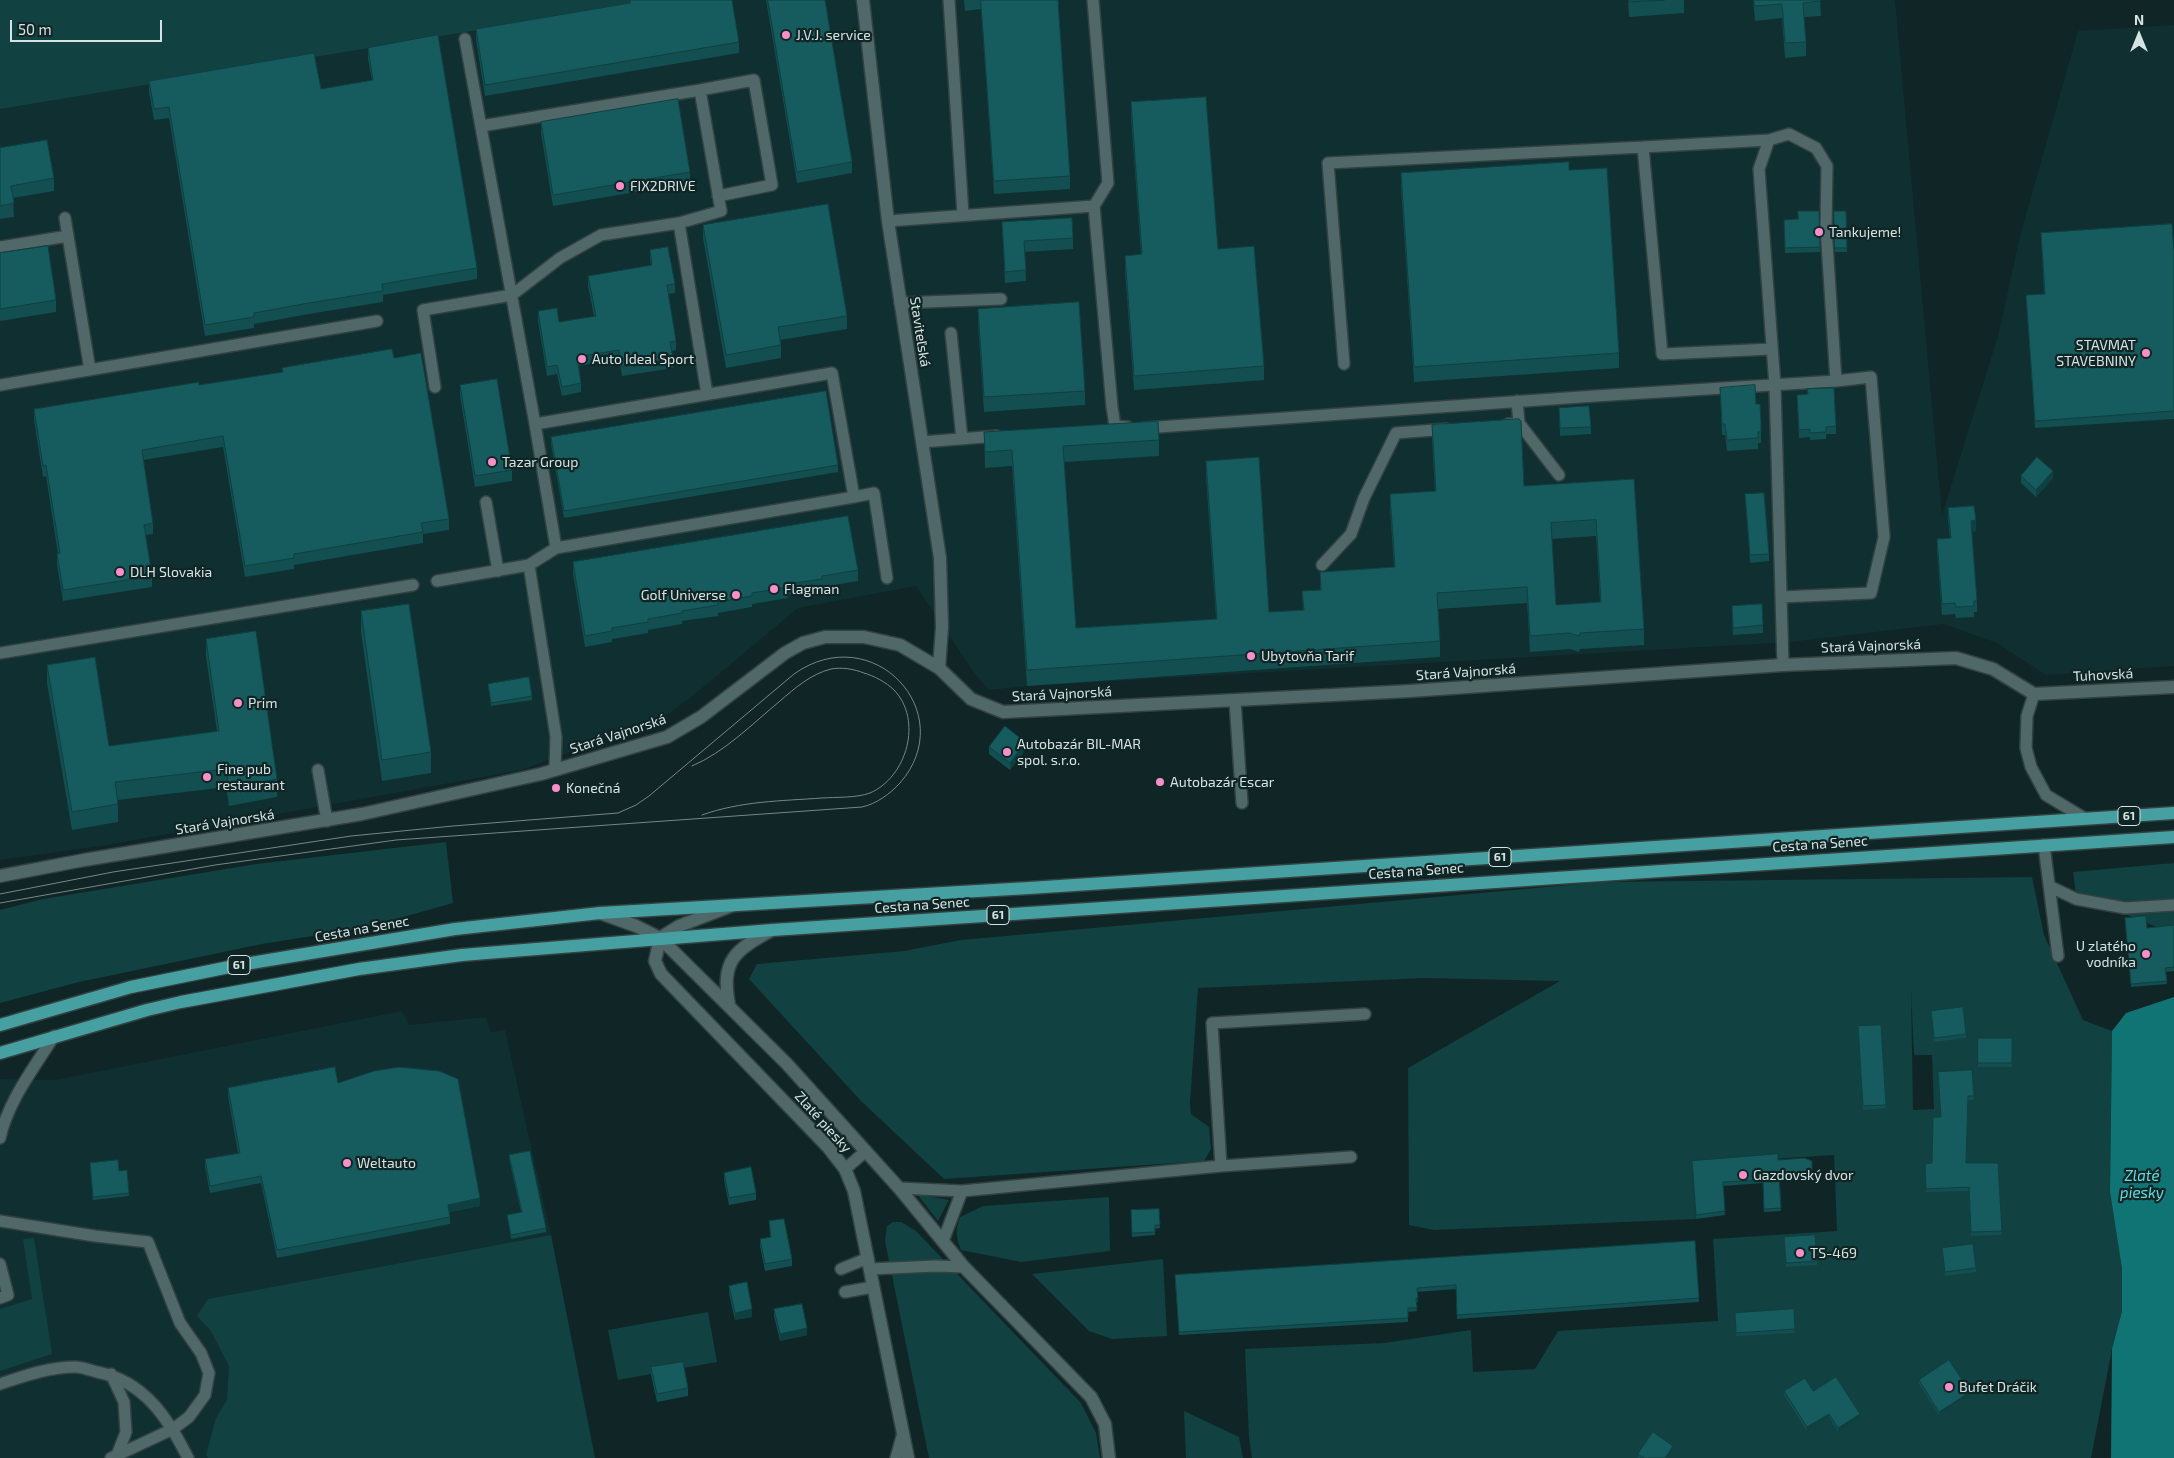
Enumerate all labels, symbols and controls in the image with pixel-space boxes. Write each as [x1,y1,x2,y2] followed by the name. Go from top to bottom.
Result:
[12,10,165,42] scale bar
[2114,10,2164,60] north arrow
[2134,11,2144,28] text: N
[18,20,52,38] text: 50 m
[796,27,871,43] place label: J.V.J. service
[780,29,792,41] marker: J.V.J. service
[630,178,696,194] place label: FIX2DRIVE
[614,180,626,192] marker: FIX2DRIVE
[1829,224,1901,240] place label: Tankujeme!
[1813,226,1825,238] marker: Tankujeme!
[906,296,934,368] street label: Staviteľská
[2056,337,2136,370] place label: STAVMAT STAVEBNINY
[2140,347,2152,359] marker: STAVMAT STAVEBNINY
[592,351,694,367] place label: Auto Ideal Sport
[576,353,588,365] marker: Auto Ideal Sport
[502,454,578,470] place label: Tazar Group
[486,456,498,468] marker: Tazar Group
[130,564,212,580] place label: DLH Slovakia
[114,566,126,578] marker: DLH Slovakia
[784,581,839,597] place label: Flagman
[768,583,780,595] marker: Flagman
[641,587,726,603] place label: Golf Universe
[730,589,742,601] marker: Golf Universe
[1821,636,1921,656] street label: Stará Vajnorská
[1261,648,1354,664] place label: Ubytovňa Tarif
[1245,650,1257,662] marker: Ubytovňa Tarif
[1415,660,1517,684] street label: Stará Vajnorská
[2072,665,2134,685] street label: Tuhovská
[1012,683,1112,705] street label: Stará Vajnorská
[248,695,278,711] place label: Prim
[232,697,244,709] marker: Prim
[568,711,668,757] street label: Stará Vajnorská
[1017,736,1141,769] place label: Autobazár BIL-MAR spol. s.r.o.
[1001,746,1013,758] marker: Autobazár BIL-MAR spol. s.r.o.
[217,761,285,794] place label: Fine pub restaurant
[201,771,213,783] marker: Fine pub restaurant
[1170,774,1274,790] place label: Autobazár Escar
[1154,776,1166,788] marker: Autobazár Escar
[566,780,620,796] place label: Konečná
[550,782,562,794] marker: Konečná
[174,806,276,838] street label: Stará Vajnorská
[2118,806,2140,826] road number: 61
[1772,832,1868,856] street label: Cesta na Senec
[1489,848,1511,866] road number: 61
[1368,859,1464,883] street label: Cesta na Senec
[874,893,970,917] street label: Cesta na Senec
[987,906,1009,924] road number: 61
[313,912,411,946] street label: Cesta na Senec
[2076,938,2136,970] place label: U zlatého vodníka
[2140,948,2152,960] marker: U zlatého vodníka
[228,956,250,974] road number: 61
[791,1088,855,1156] street label: Zlaté piesky
[357,1155,416,1171] place label: Weltauto
[341,1157,353,1169] marker: Weltauto
[1753,1167,1854,1183] place label: Gazdovský dvor
[2120,1167,2164,1202] water label: Zlaté piesky
[1737,1169,1749,1181] marker: Gazdovský dvor
[1810,1245,1857,1261] place label: TS-469
[1794,1247,1806,1259] marker: TS-469
[1959,1379,2037,1395] place label: Bufet Dráčik
[1943,1381,1955,1393] marker: Bufet Dráčik

